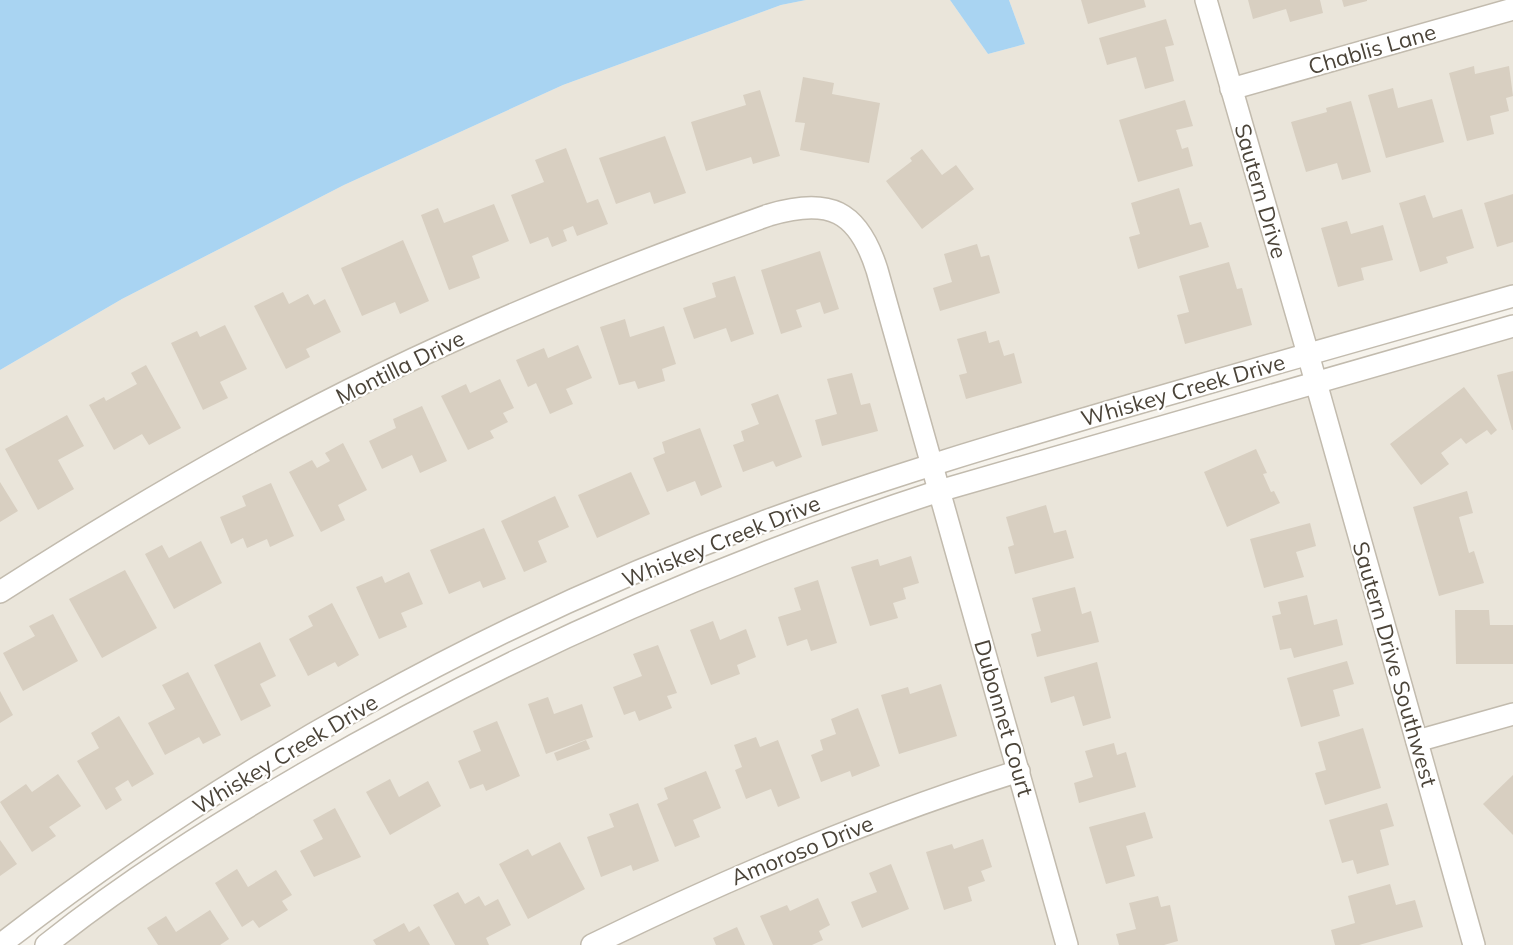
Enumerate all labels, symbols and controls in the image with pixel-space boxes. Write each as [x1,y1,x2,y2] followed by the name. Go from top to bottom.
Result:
[1305,17,1439,81] street label: Chablis Lane
[1228,120,1294,262] street label: Sautern Drive
[331,324,469,410] street label: Montilla Drive
[1078,347,1288,433] street label: Whiskey Creek Drive
[618,489,824,593] street label: Whiskey Creek Drive
[1347,538,1443,790] street label: Sautern Drive Southwest
[968,636,1040,800] street label: Dubonnet Court
[187,688,383,820] street label: Whiskey Creek Drive
[727,809,877,891] street label: Amoroso Drive

